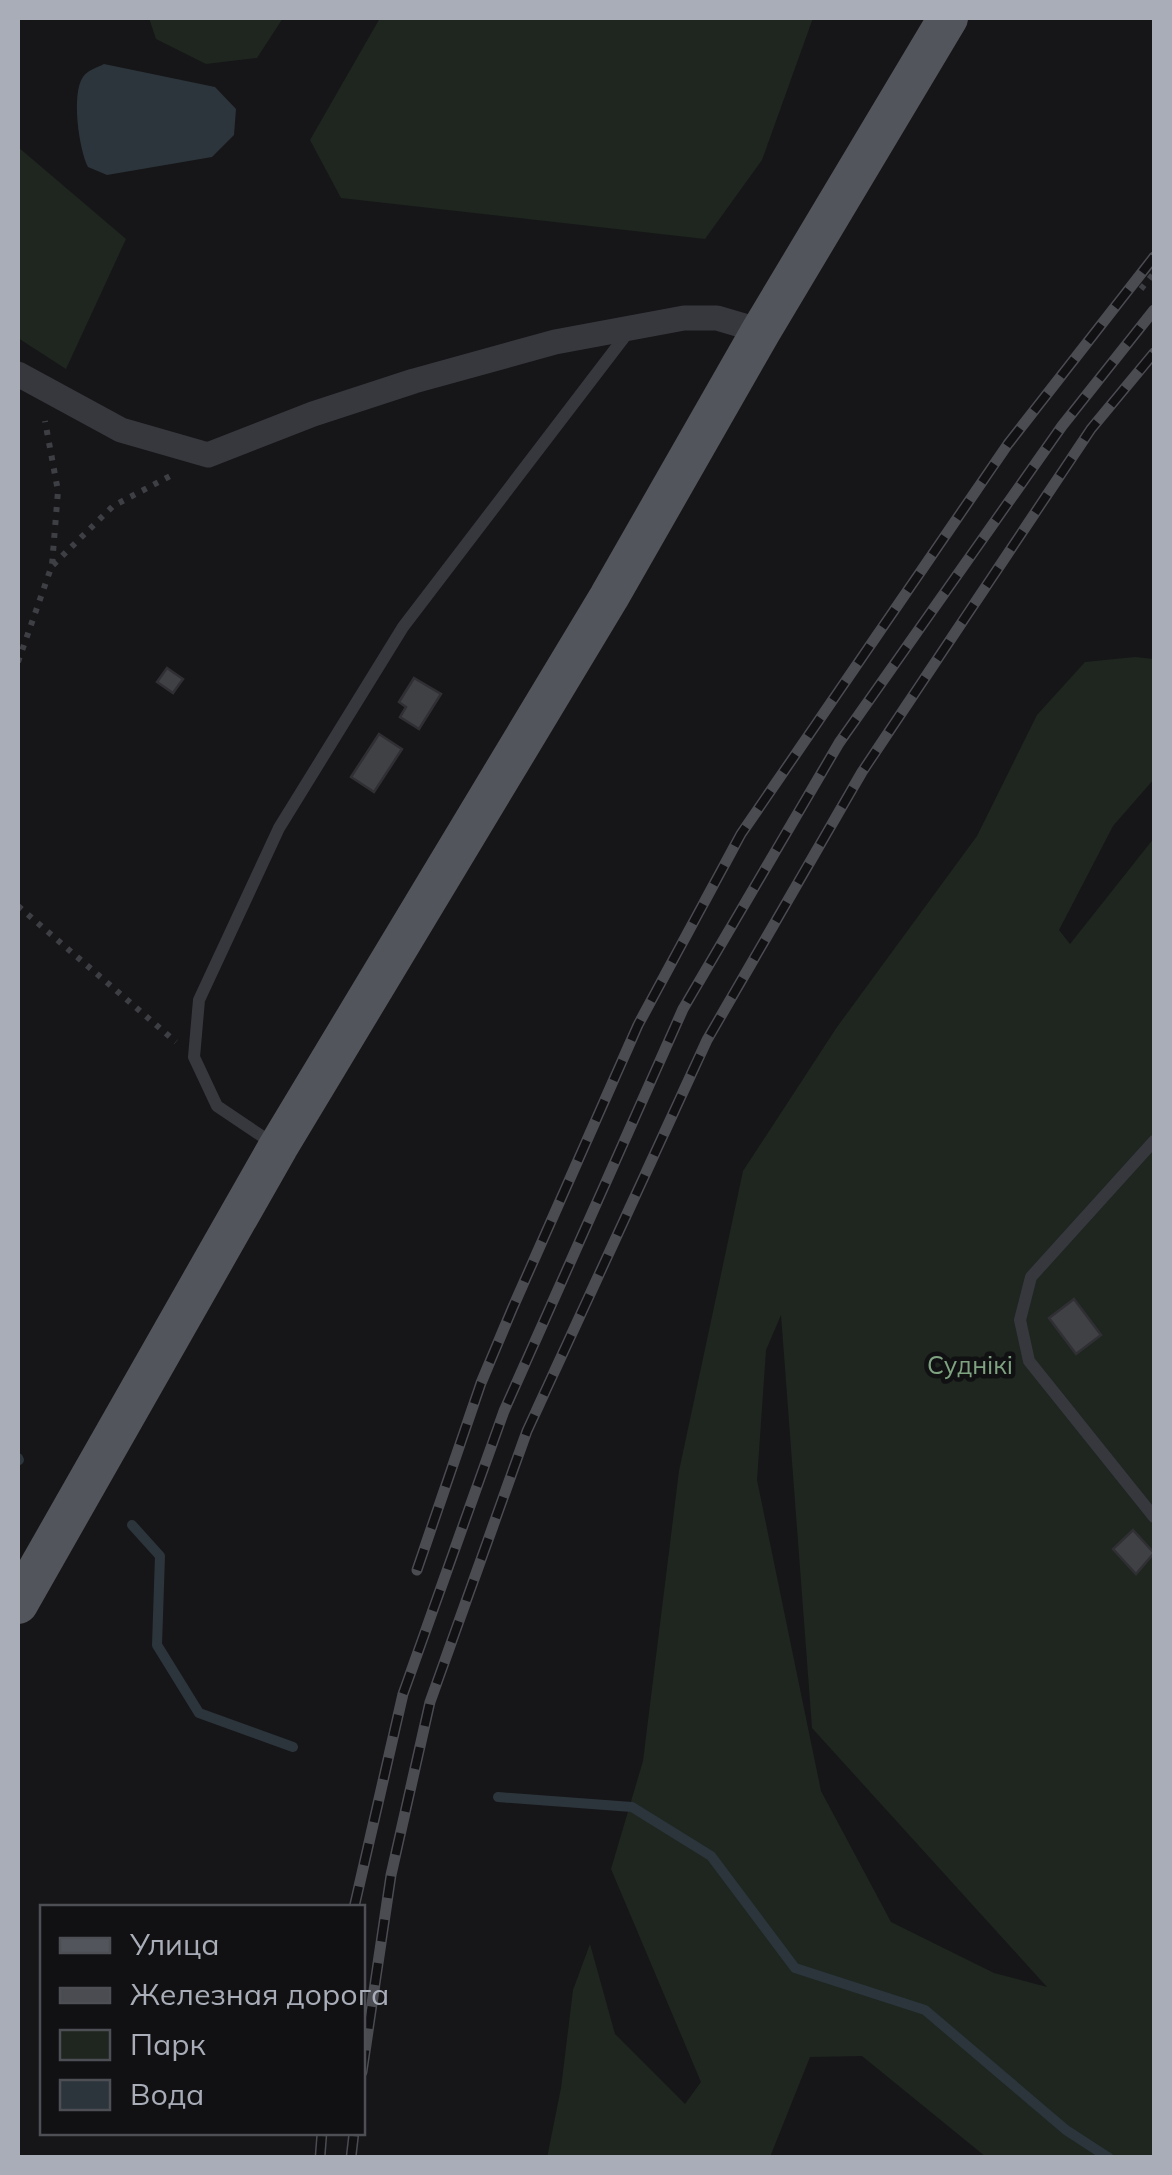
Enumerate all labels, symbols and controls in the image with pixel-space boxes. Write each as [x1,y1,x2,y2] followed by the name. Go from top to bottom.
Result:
[927,1349,1013,1380] park label: Суднікі
[40,1905,365,2135] legend
[129,1925,220,1963] text: Улица
[130,1975,389,2013] text: Железная дорога
[130,2025,207,2063] text: Парк
[130,2075,204,2113] text: Вода

